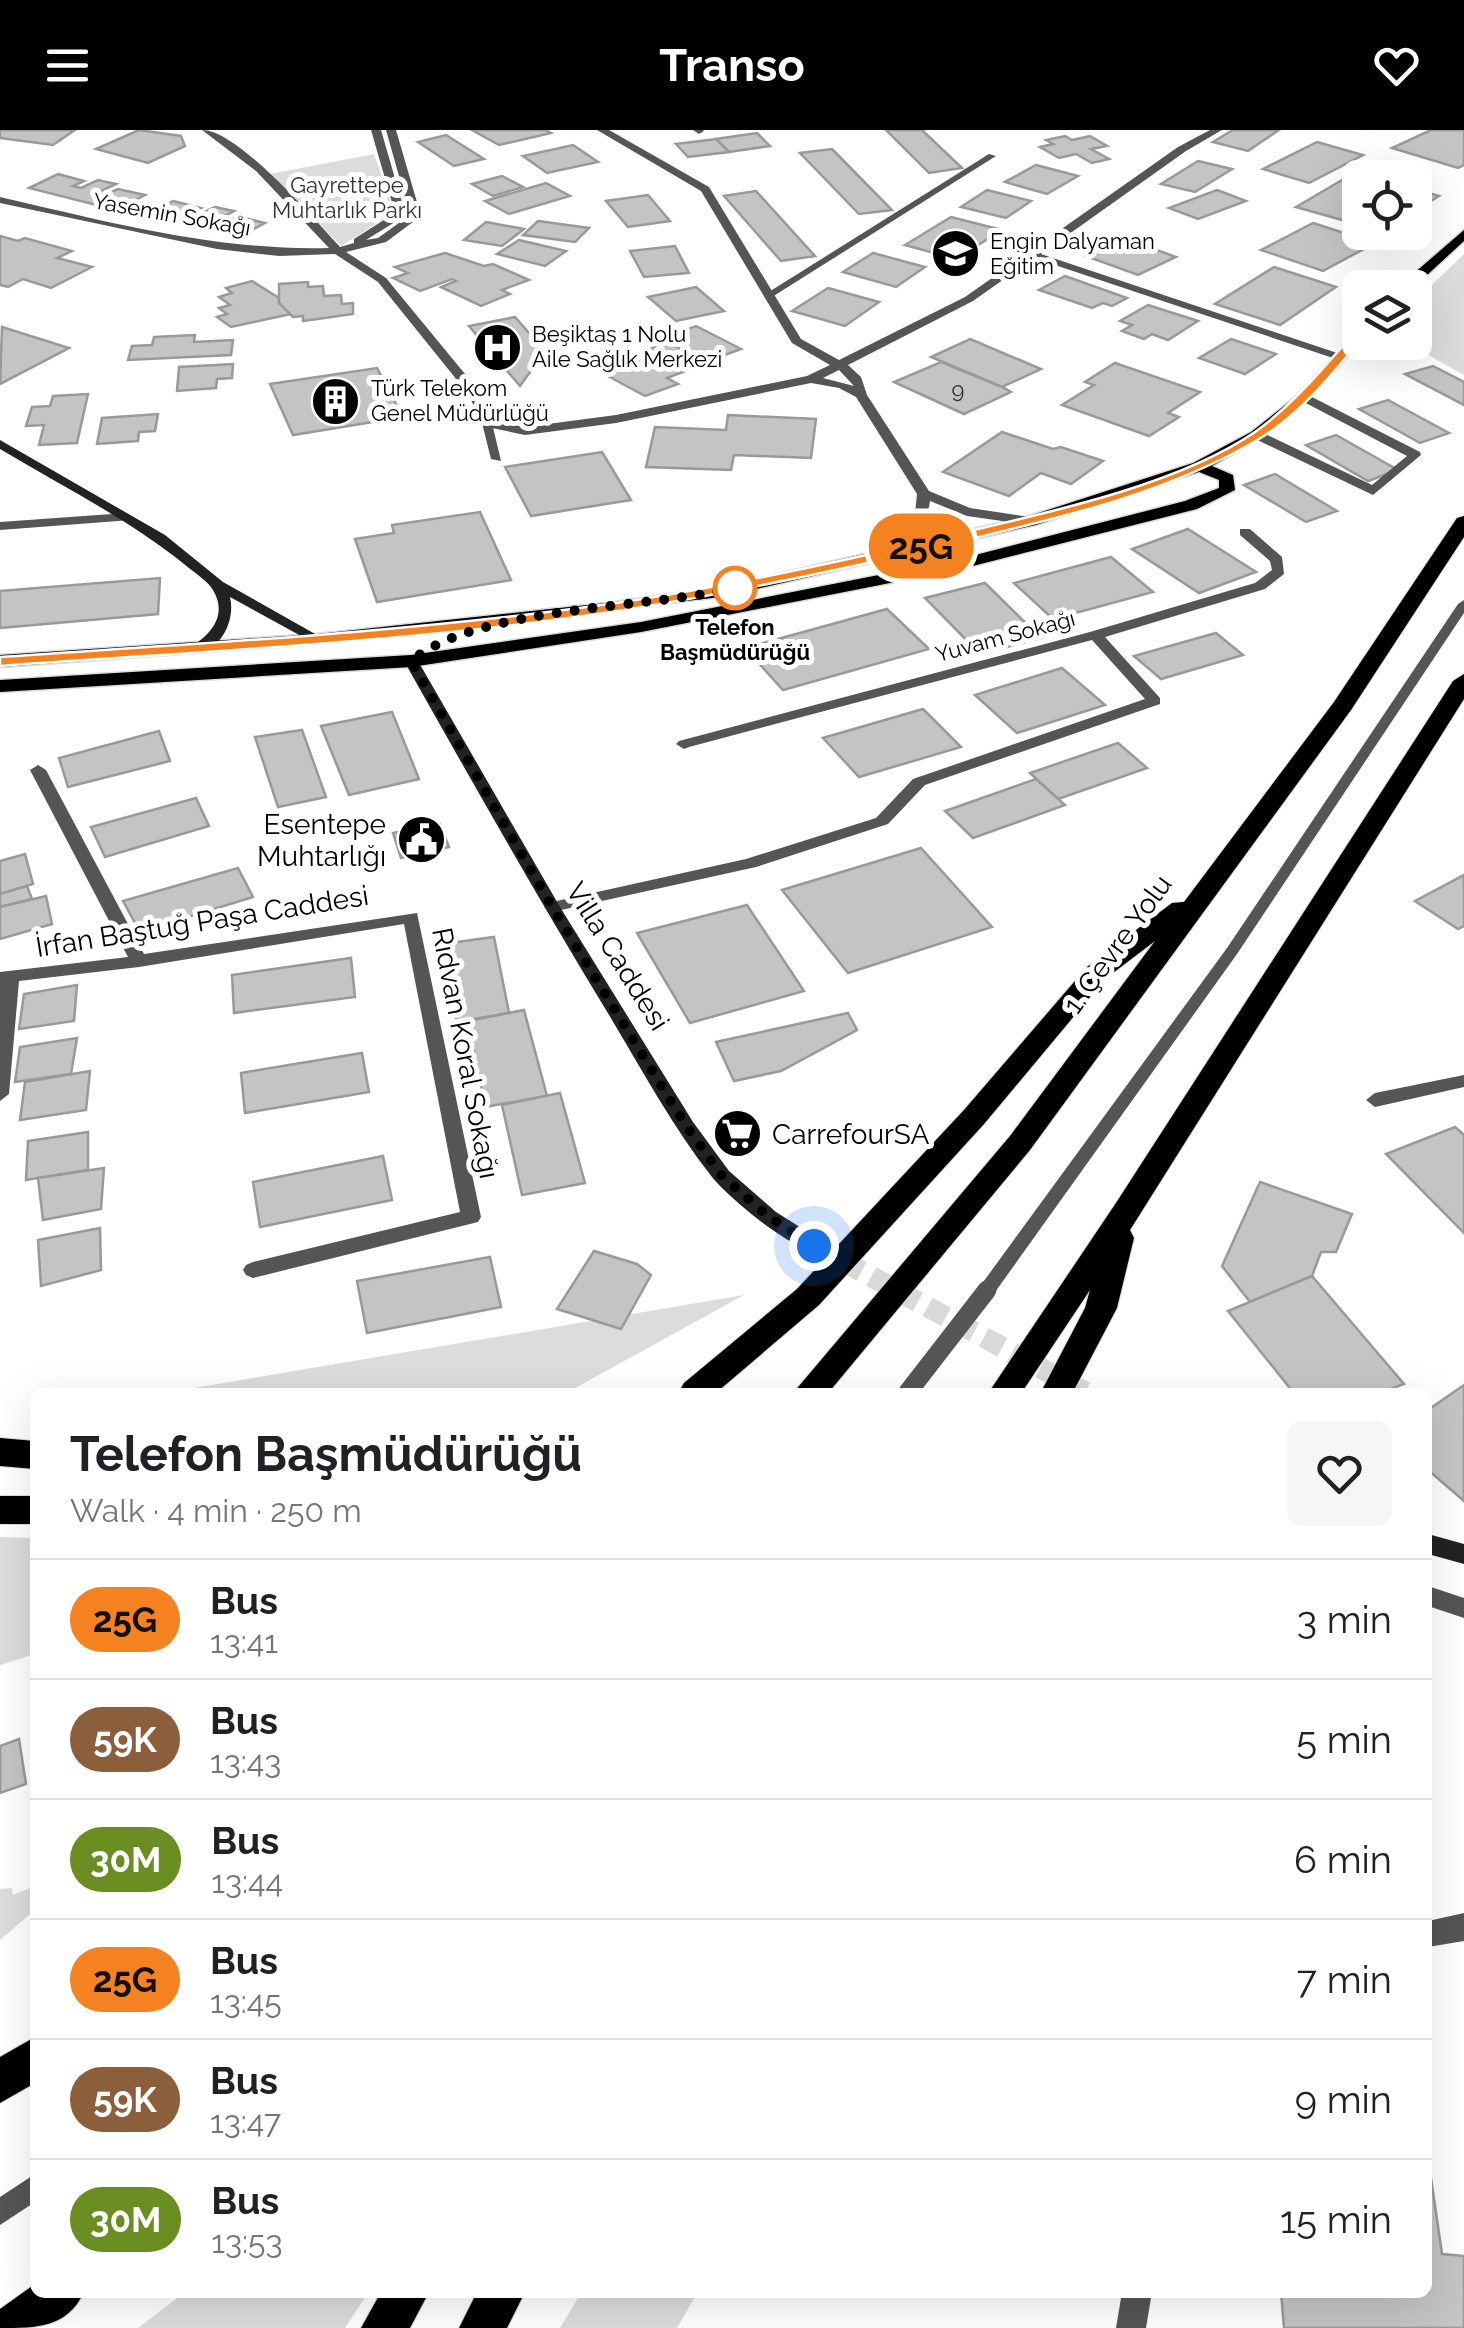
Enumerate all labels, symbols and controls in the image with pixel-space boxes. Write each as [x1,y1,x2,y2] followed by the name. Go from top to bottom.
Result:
[40,38,95,93] icon: menu
[1369,38,1424,93] icon: heart
[659,39,805,92] text: Transo
[1342,160,1432,360] map controls
[1342,160,1432,250] button: locate
[272,172,422,223] park label: Gayrettepe Muhtarlık Parkı
[91,187,253,241] street label: Yasemin Sokağı
[929,228,981,280] school or university icon: Engin Dalyaman Eğitim
[990,228,1155,279] place label: Engin Dalyaman Eğitim
[1342,270,1432,360] button: layers
[471,321,523,373] hospital icon: Beşiktaş 1 Nolu Aile Sağlık Merkezi
[532,321,722,372] place label: Beşiktaş 1 Nolu Aile Sağlık Merkezi
[310,375,362,427] building icon: Türk Telekom Genel Müdürlüğü
[371,375,549,426] place label: Türk Telekom Genel Müdürlüğü
[952,377,964,403] house number: 9
[864,514,978,578] line badge: 25G
[889,526,953,567] text: 25G
[714,567,756,609] marker: Telefon Başmüdürüğü
[932,605,1078,667] street label: Yuvam Sokağı
[660,614,810,665] place label: Telefon Başmüdürüğü
[257,808,386,873] place label: Esentepe Muhtarlığı
[395,814,447,866] public building icon: Esentepe Muhtarlığı
[1056,869,1179,1020] street label: 1. Çevre Yolu
[559,876,676,1036] street label: Villa Caddesi
[33,879,371,964] street label: İrfan Baştuğ Paşa Caddesi
[425,925,506,1181] street label: Rıdvan Koral Sokağı
[711,1108,763,1160] supermarket icon: CarrefourSA
[772,1118,929,1151] place label: CarrefourSA
[789,1221,839,1271] your location
[1287,1421,1392,1526] button: heart
[70,1426,582,1482] text: Telefon Başmüdürüğü
[70,1492,362,1529] text: Walk · 4 min · 250 m
[210,1578,278,1623] text: Bus
[1297,1597,1392,1642] text: 3 min
[93,1599,157,1640] text: 25G
[210,1623,278,1660] text: 13:41
[210,1698,278,1743] text: Bus
[1296,1717,1392,1762] text: 5 min
[93,1719,157,1760] text: 59K
[210,1743,281,1780] text: 13:43
[211,1818,279,1863] text: Bus
[1294,1837,1392,1882] text: 6 min
[90,1839,161,1880] text: 30M
[211,1863,283,1900] text: 13:44
[210,1938,278,1983] text: Bus
[1297,1957,1392,2002] text: 7 min
[93,1959,157,2000] text: 25G
[210,1983,282,2020] text: 13:45
[210,2058,278,2103] text: Bus
[1295,2077,1392,2122] text: 9 min
[93,2079,157,2120] text: 59K
[210,2103,281,2140] text: 13:47
[211,2178,279,2223] text: Bus
[1280,2197,1392,2242] text: 15 min
[90,2199,161,2240] text: 30M
[211,2223,283,2260] text: 13:53

